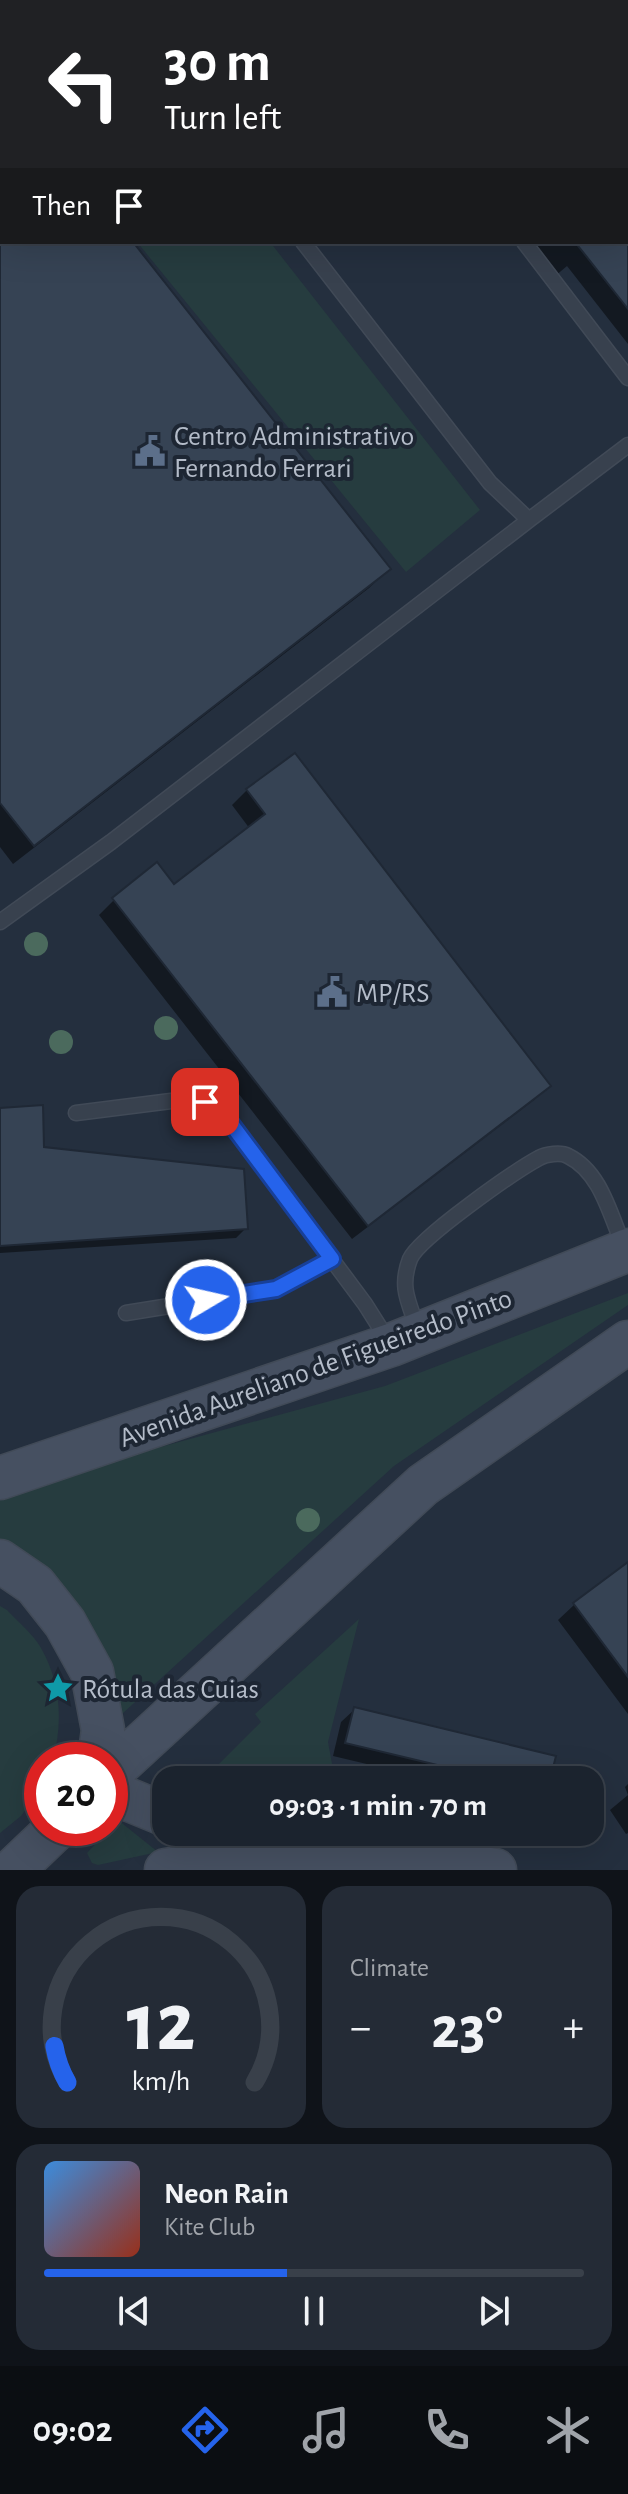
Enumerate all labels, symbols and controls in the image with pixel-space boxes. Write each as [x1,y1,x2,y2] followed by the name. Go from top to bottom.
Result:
[32,32,136,136] icon: left
[164,35,271,91] text: 30 m
[164,100,281,136] text: Turn left
[107,184,151,228] icon: arrive
[32,191,91,221] text: Then
[174,423,414,483] place label: Centro Administrativo Fernando Ferrari
[133,434,167,468] public building icon: Centro Administrativo Fernando Ferrari
[315,975,349,1009] public building icon: MP/RS
[356,980,429,1008] place label: MP/RS
[171,1068,239,1136] pin
[183,1080,227,1124] icon: arrive
[164,1258,248,1342] position arrow
[116,1285,516,1453] street label: Avenida Aureliano de Figueiredo Pinto
[41,1671,75,1705] place icon: Rótula das Cuias
[82,1676,259,1704] place label: Rótula das Cuias
[24,1742,128,1846] speed limit sign: 20
[269,1791,487,1821] text: 09:03 · 1 min · 70 m
[350,1955,429,1981] text: Climate
[126,1982,196,2066] text: 12
[431,1999,503,2059] text: 23°
[350,2006,371,2050] text: −
[563,2006,584,2050] text: +
[132,2067,190,2096] text: km/h
[164,2179,289,2209] text: Neon Rain
[164,2214,255,2240] text: Kite Club
[112,2289,156,2333] icon: previous
[292,2289,336,2333] icon: pause
[472,2289,516,2333] icon: next
[177,2402,233,2458] icon: directions
[298,2402,354,2458] icon: music
[419,2402,475,2458] icon: phone
[540,2402,596,2458] icon: climate
[32,2412,112,2448] text: 09:02

